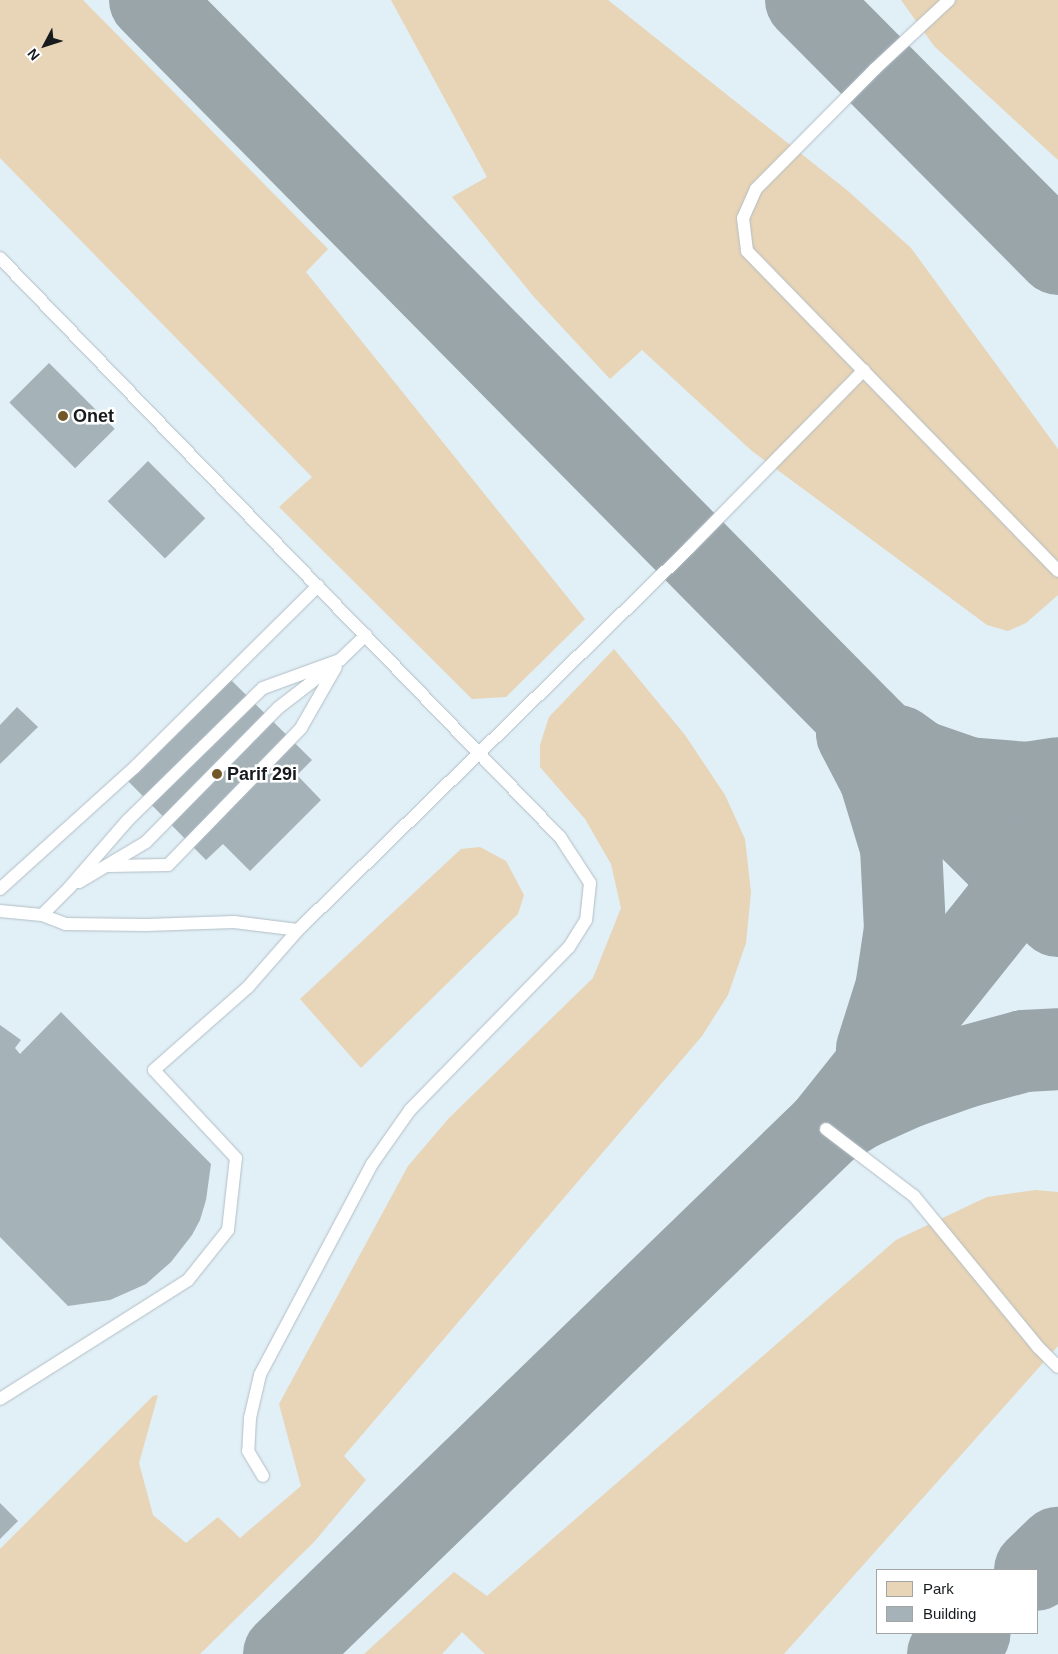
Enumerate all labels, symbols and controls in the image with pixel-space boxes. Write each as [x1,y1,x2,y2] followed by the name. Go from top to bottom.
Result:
[20,20,70,70] north arrow
[24,46,43,64] text: N
[73,405,114,427] place label: Onet
[57,410,69,422] marker: Onet
[227,763,297,785] place label: Parif 29i
[211,768,223,780] marker: Parif 29i
[876,1569,1038,1634] legend
[923,1580,954,1597] text: Park
[923,1605,976,1622] text: Building

